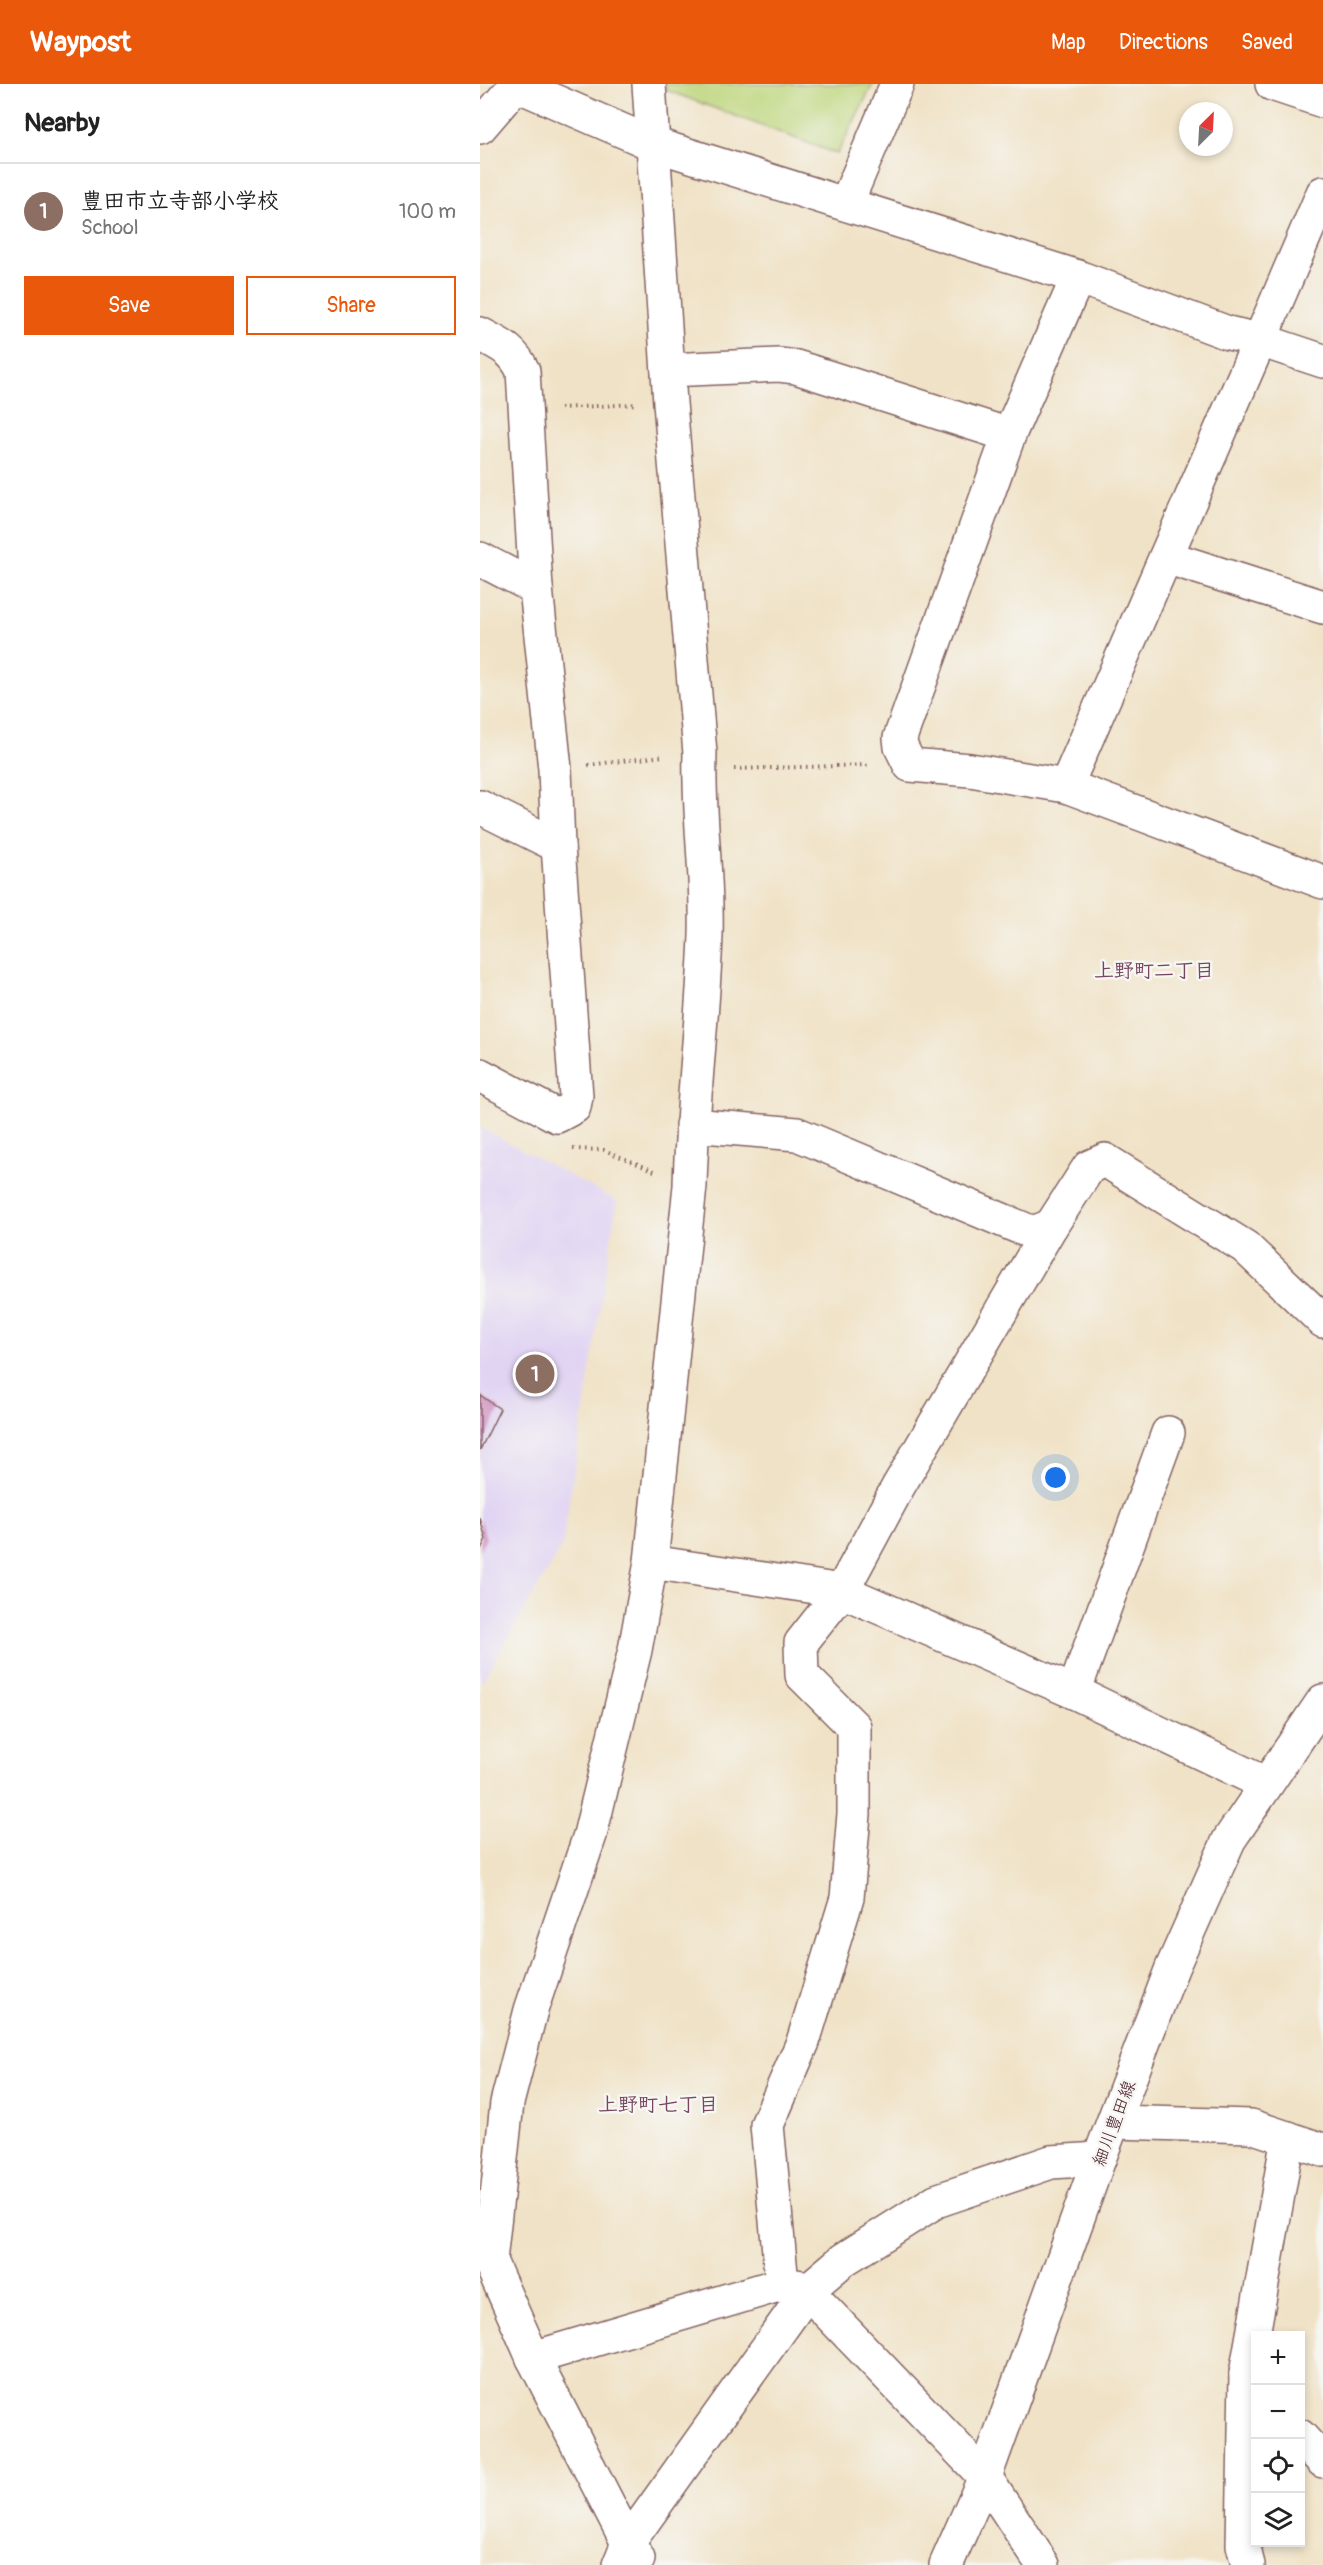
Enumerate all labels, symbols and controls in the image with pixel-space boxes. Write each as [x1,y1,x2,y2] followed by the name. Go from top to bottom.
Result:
[30,25,131,60] text: Waypost
[1051,29,1086,56] text: Map
[1119,29,1208,56] text: Directions
[1241,29,1293,56] text: Saved
[1179,102,1233,156] north arrow
[24,107,100,139] text: Nearby
[81,187,279,215] text: 豊田市立寺部小学校
[40,199,47,224] text: 1
[399,199,456,224] text: 100 m
[81,215,138,240] text: School
[24,276,234,335] button: Save
[246,276,456,335] button: Share
[1094,958,1214,983] district label: 上野町二丁目
[516,1352,554,1396] pin: 1
[1041,1463,1070,1492] your location
[1088,2077,1141,2169] street label: 細川豊田線
[598,2092,718,2117] district label: 上野町七丁目
[1251,2331,1305,2547] map controls
[1251,2331,1305,2385] button: +
[1251,2385,1305,2439] button: −
[1251,2439,1305,2493] button: locate
[1251,2493,1305,2547] button: layers

